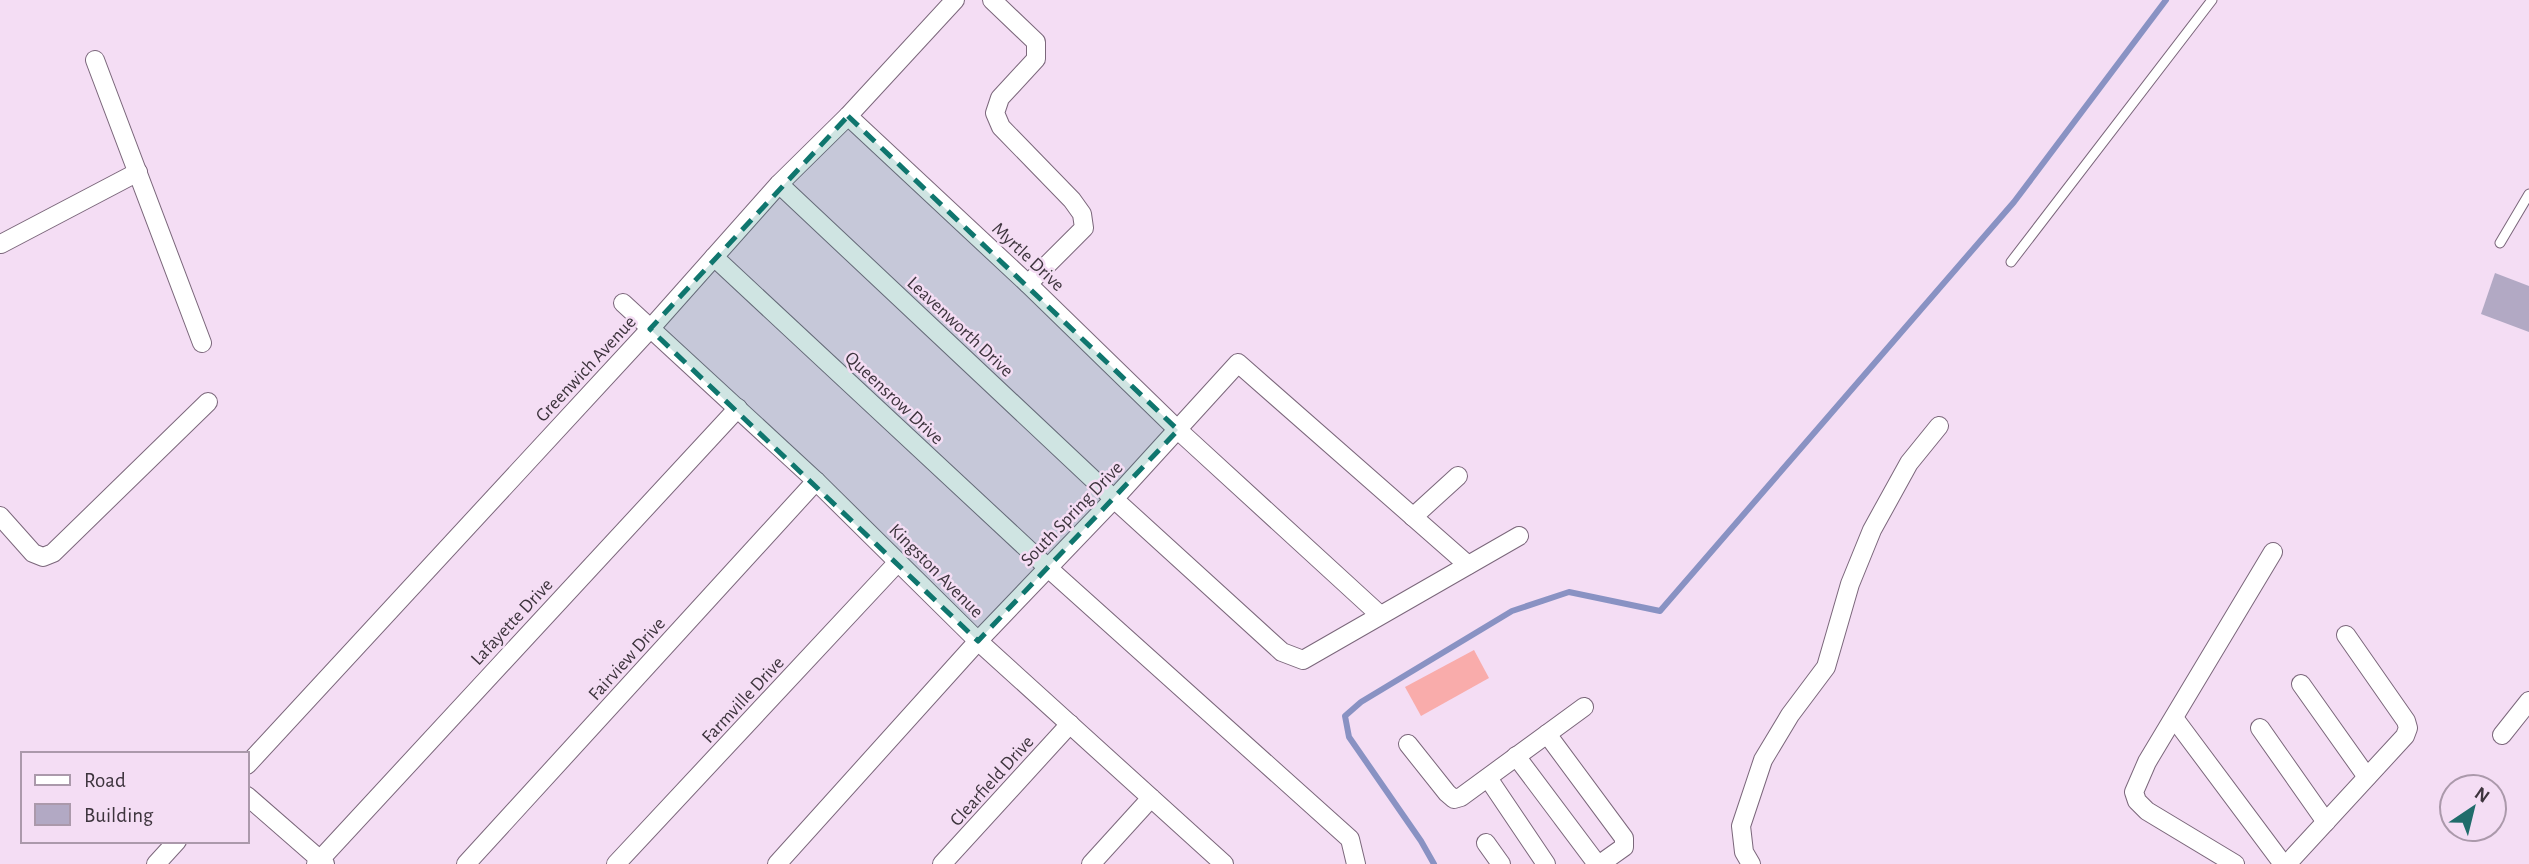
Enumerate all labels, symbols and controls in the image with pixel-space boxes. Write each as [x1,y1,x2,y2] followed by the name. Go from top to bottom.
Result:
[988,219,1068,295] street label: Myrtle Drive
[903,273,1017,381] street label: Leavenworth Drive
[532,312,640,426] street label: Greenwich Avenue
[841,348,947,448] street label: Queensrow Drive
[1017,458,1127,570] street label: South Spring Drive
[885,520,987,622] street label: Kingston Avenue
[467,575,557,669] street label: Lafayette Drive
[585,614,669,704] street label: Fairview Drive
[698,653,788,747] street label: Farmville Drive
[947,732,1038,830] street label: Clearfield Drive
[21,752,248,843] legend
[84,770,126,791] text: Road
[2438,773,2508,843] north arrow
[2471,784,2493,807] text: N
[84,805,154,826] text: Building

